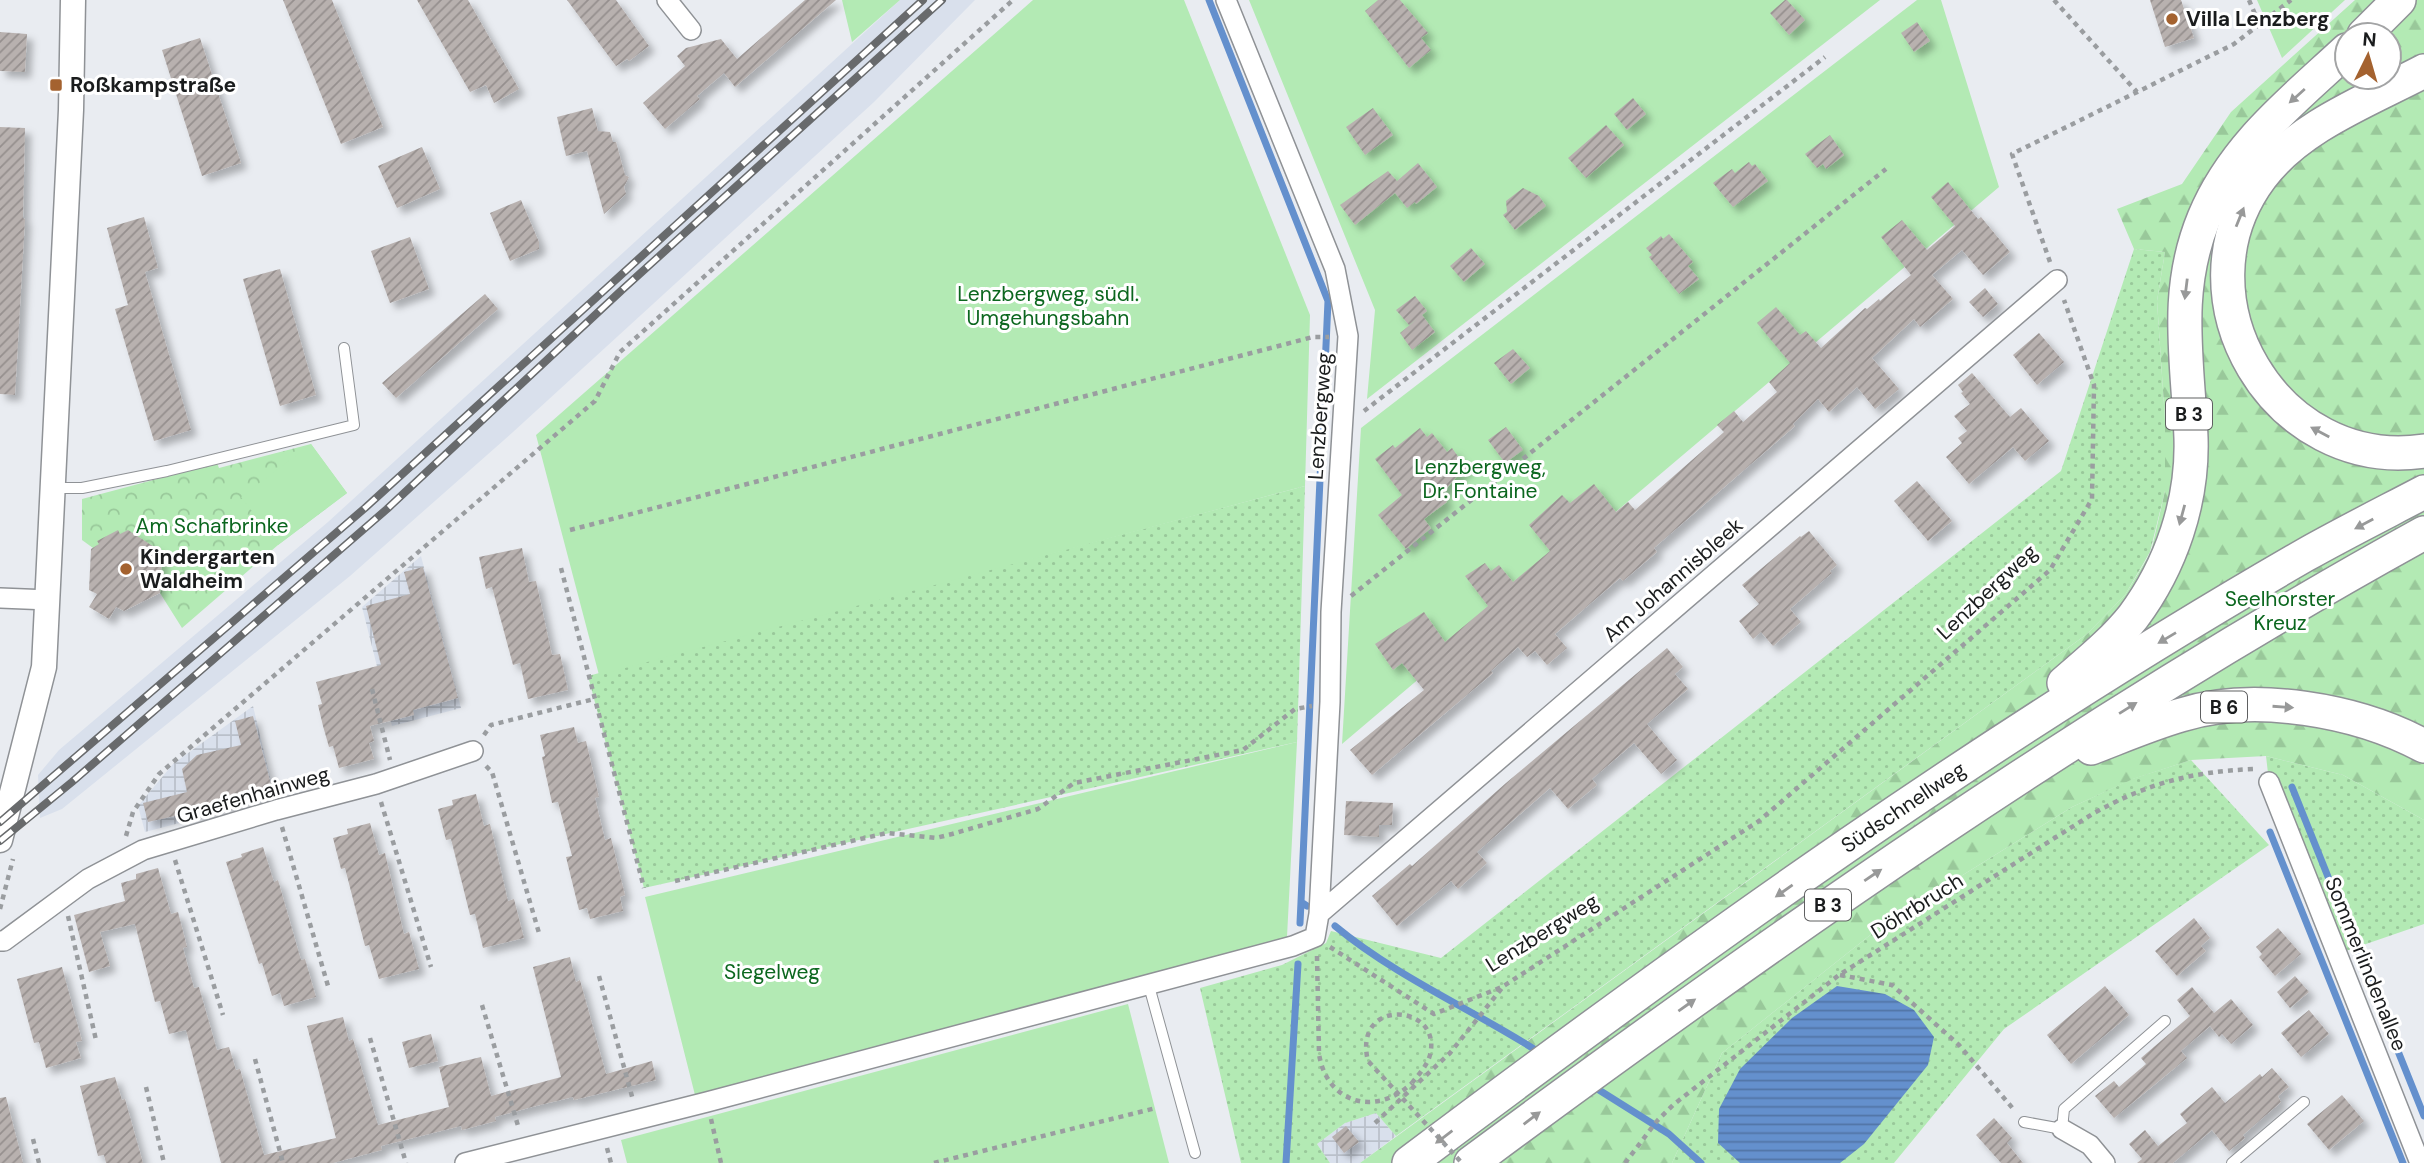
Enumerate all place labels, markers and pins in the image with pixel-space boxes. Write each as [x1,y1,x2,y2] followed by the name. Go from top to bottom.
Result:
[2186,5,2329,33] place label: Villa Lenzberg
[2164,11,2180,27] marker: Villa Lenzberg
[70,71,236,99] place label: Roßkampstraße
[48,77,64,93] marker: Roßkampstraße
[140,543,275,595] place label: Kindergarten Waldheim
[118,561,134,577] marker: Kindergarten Waldheim

